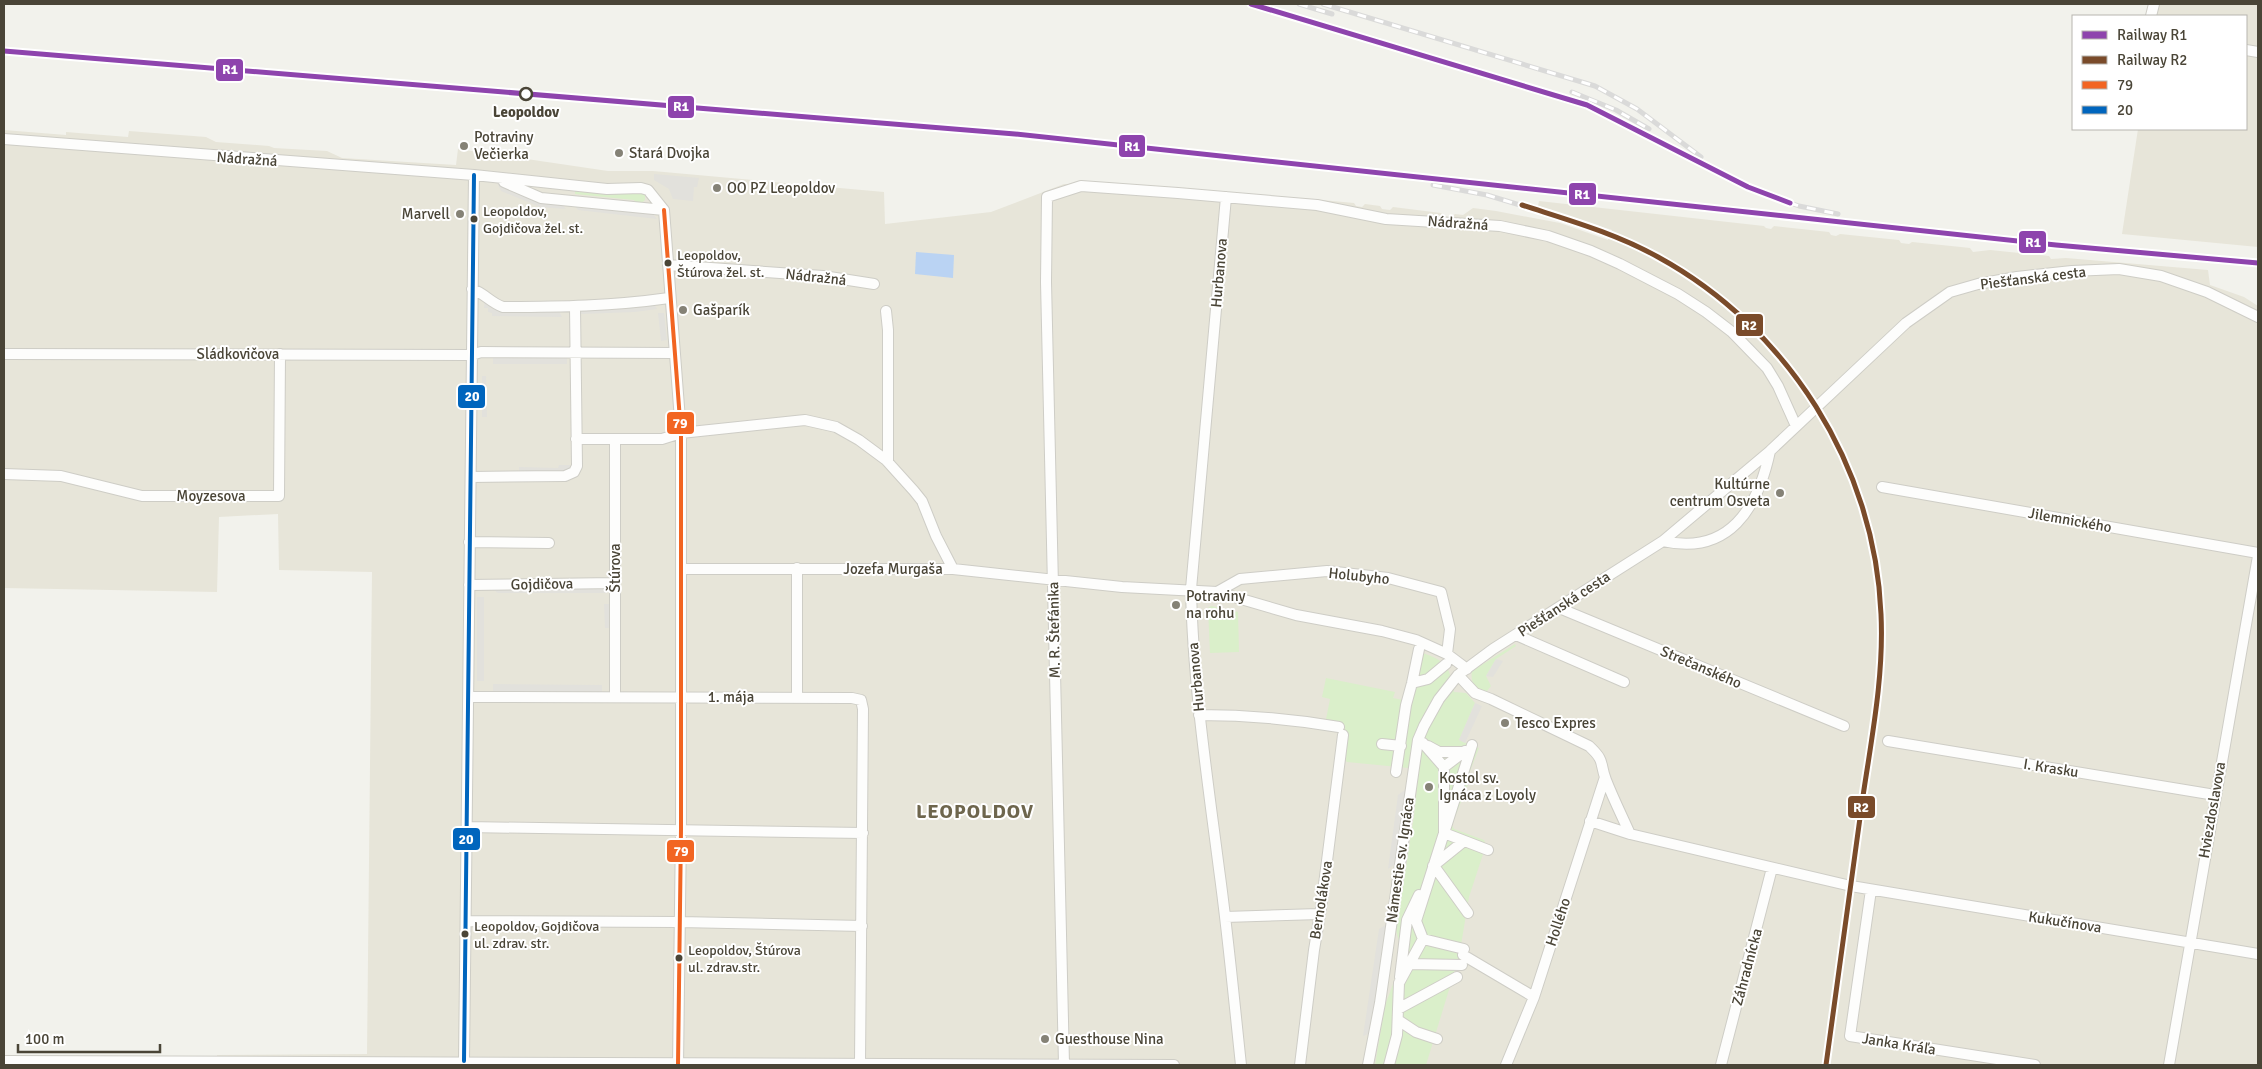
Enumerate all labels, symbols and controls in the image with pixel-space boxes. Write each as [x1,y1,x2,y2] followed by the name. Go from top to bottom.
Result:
[2072,15,2247,130] legend
[2117,26,2187,44] text: Railway R1
[2117,51,2187,69] text: Railway R2
[215,58,244,82] line badge: R1
[222,61,239,78] text: R1
[2117,76,2133,94] text: 79
[519,87,533,101] marker: Leopoldov
[667,95,695,119] line badge: R1
[673,98,690,115] text: R1
[2117,101,2133,119] text: 20
[493,103,560,121] place label: Leopoldov
[474,128,533,163] place label: Potraviny Večierka
[1118,134,1146,158] line badge: R1
[1124,138,1141,155] text: R1
[458,140,470,152] marker: Potraviny Večierka
[629,144,710,162] place label: Stará Dvojka
[613,147,625,159] marker: Stará Dvojka
[216,148,278,170] street label: Nádražná
[727,179,835,197] place label: OO PZ Leopoldov
[711,182,723,194] marker: OO PZ Leopoldov
[1568,182,1597,206] line badge: R1
[1574,186,1591,203] text: R1
[483,203,583,237] place label: Leopoldov, Gojdičova žel. st.
[402,205,450,223] place label: Marvell
[454,208,466,220] marker: Marvell
[1427,212,1489,234] street label: Nádražná
[469,214,479,224] marker: Leopoldov, Gojdičova žel. st.
[2018,230,2047,254] line badge: R1
[2025,234,2042,251] text: R1
[1207,238,1231,308] street label: Hurbanova
[677,247,765,281] place label: Leopoldov, Štúrova žel. st.
[663,258,673,268] marker: Leopoldov, Štúrova žel. st.
[1979,263,2087,293] street label: Piešťanská cesta
[785,265,847,289] street label: Nádražná
[693,301,750,319] place label: Gašparík
[677,304,689,316] marker: Gašparík
[1735,313,1764,337] line badge: R2
[1741,317,1757,334] text: R2
[197,345,279,363] street label: Sládkovičova
[457,384,486,409] line badge: 20
[464,388,480,405] text: 20
[666,411,695,435] line badge: 79
[672,415,688,432] text: 79
[1670,475,1770,510] place label: Kultúrne centrum Osveta
[176,487,246,505] street label: Moyzesova
[1774,487,1786,499] marker: Kultúrne centrum Osveta
[2027,504,2113,536] street label: Jilemnického
[605,543,624,593] street label: Štúrova
[843,560,943,578] street label: Jozefa Murgaša
[1328,564,1391,588] street label: Holubyho
[1514,567,1614,641] street label: Piešťanská cesta
[511,574,573,594] street label: Gojdičova
[1043,582,1064,678] street label: M. R. Štefánika
[1186,587,1245,622] place label: Potraviny na rohu
[1170,599,1182,611] marker: Potraviny na rohu
[1184,642,1208,712] street label: Hurbanova
[1658,642,1744,692] street label: Strečanského
[708,688,754,706] street label: 1. mája
[1515,714,1596,732] place label: Tesco Expres
[1499,717,1511,729] marker: Tesco Expres
[2022,755,2080,781] street label: I. Krasku
[2195,760,2229,860] street label: Hviezdoslavova
[1439,769,1536,804] place label: Kostol sv. Ignáca z Loyoly
[1423,781,1435,793] marker: Kostol sv. Ignáca z Loyoly
[1847,795,1876,819] line badge: R2
[1382,796,1418,924] street label: Námestie sv. Ignáca
[916,799,1034,824] district label: LEOPOLDOV
[1853,799,1869,816] text: R2
[452,827,481,851] line badge: 20
[458,831,474,848] text: 20
[666,839,695,863] line badge: 79
[673,843,689,860] text: 79
[1306,859,1336,941] street label: Bernolákova
[1542,895,1574,949] street label: Hollého
[2027,907,2103,937] street label: Kukučínova
[474,918,599,952] place label: Leopoldov, Gojdičova ul. zdrav. str.
[1728,926,1766,1008] street label: Záhradnícka
[460,929,470,939] marker: Leopoldov, Gojdičova ul. zdrav. str.
[688,942,801,976] place label: Leopoldov, Štúrova ul. zdrav.str.
[674,953,684,963] marker: Leopoldov, Štúrova ul. zdrav.str.
[18,1022,160,1054] scale bar
[1861,1029,1937,1059] street label: Janka Kráľa
[25,1030,65,1048] text: 100 m
[1055,1030,1164,1048] place label: Guesthouse Nina
[1039,1033,1051,1045] marker: Guesthouse Nina

